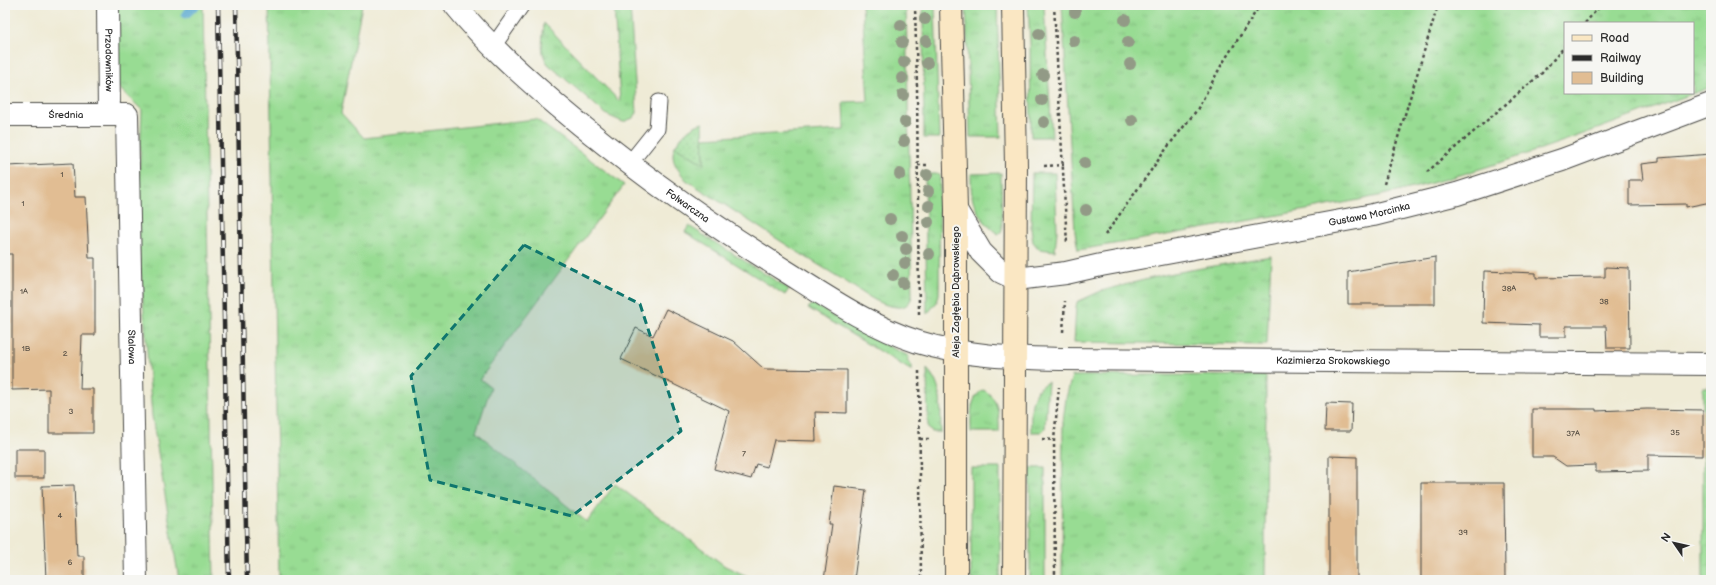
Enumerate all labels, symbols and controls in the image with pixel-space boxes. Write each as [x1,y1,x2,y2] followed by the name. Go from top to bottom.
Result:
[1564,22,1694,94] legend
[102,28,115,92] street label: Przodowników
[1600,31,1629,46] text: Road
[1600,51,1642,66] text: Railway
[1600,71,1644,86] text: Building
[49,109,84,121] street label: Średnia
[60,170,64,179] house number: 1
[663,186,712,226] street label: Folwarczna
[21,199,25,208] house number: 1
[1328,200,1412,229] street label: Gustawa Morcinka
[950,226,962,358] street label: Aleja Zagłębia Dąbrowskiego
[1502,284,1516,293] house number: 38A
[20,287,28,296] house number: 1A
[1599,297,1609,306] house number: 38
[125,330,138,365] street label: Stalowa
[22,344,31,353] house number: 1B
[63,349,68,358] house number: 2
[1276,355,1391,368] street label: Kazimierza Srokowskiego
[69,407,74,416] house number: 3
[1670,428,1680,437] house number: 35
[1566,429,1580,438] house number: 37A
[742,449,746,458] house number: 7
[58,511,63,520] house number: 4
[1654,523,1694,563] north arrow
[1458,528,1468,537] house number: 39
[1658,531,1674,545] text: N
[68,558,73,567] house number: 6

